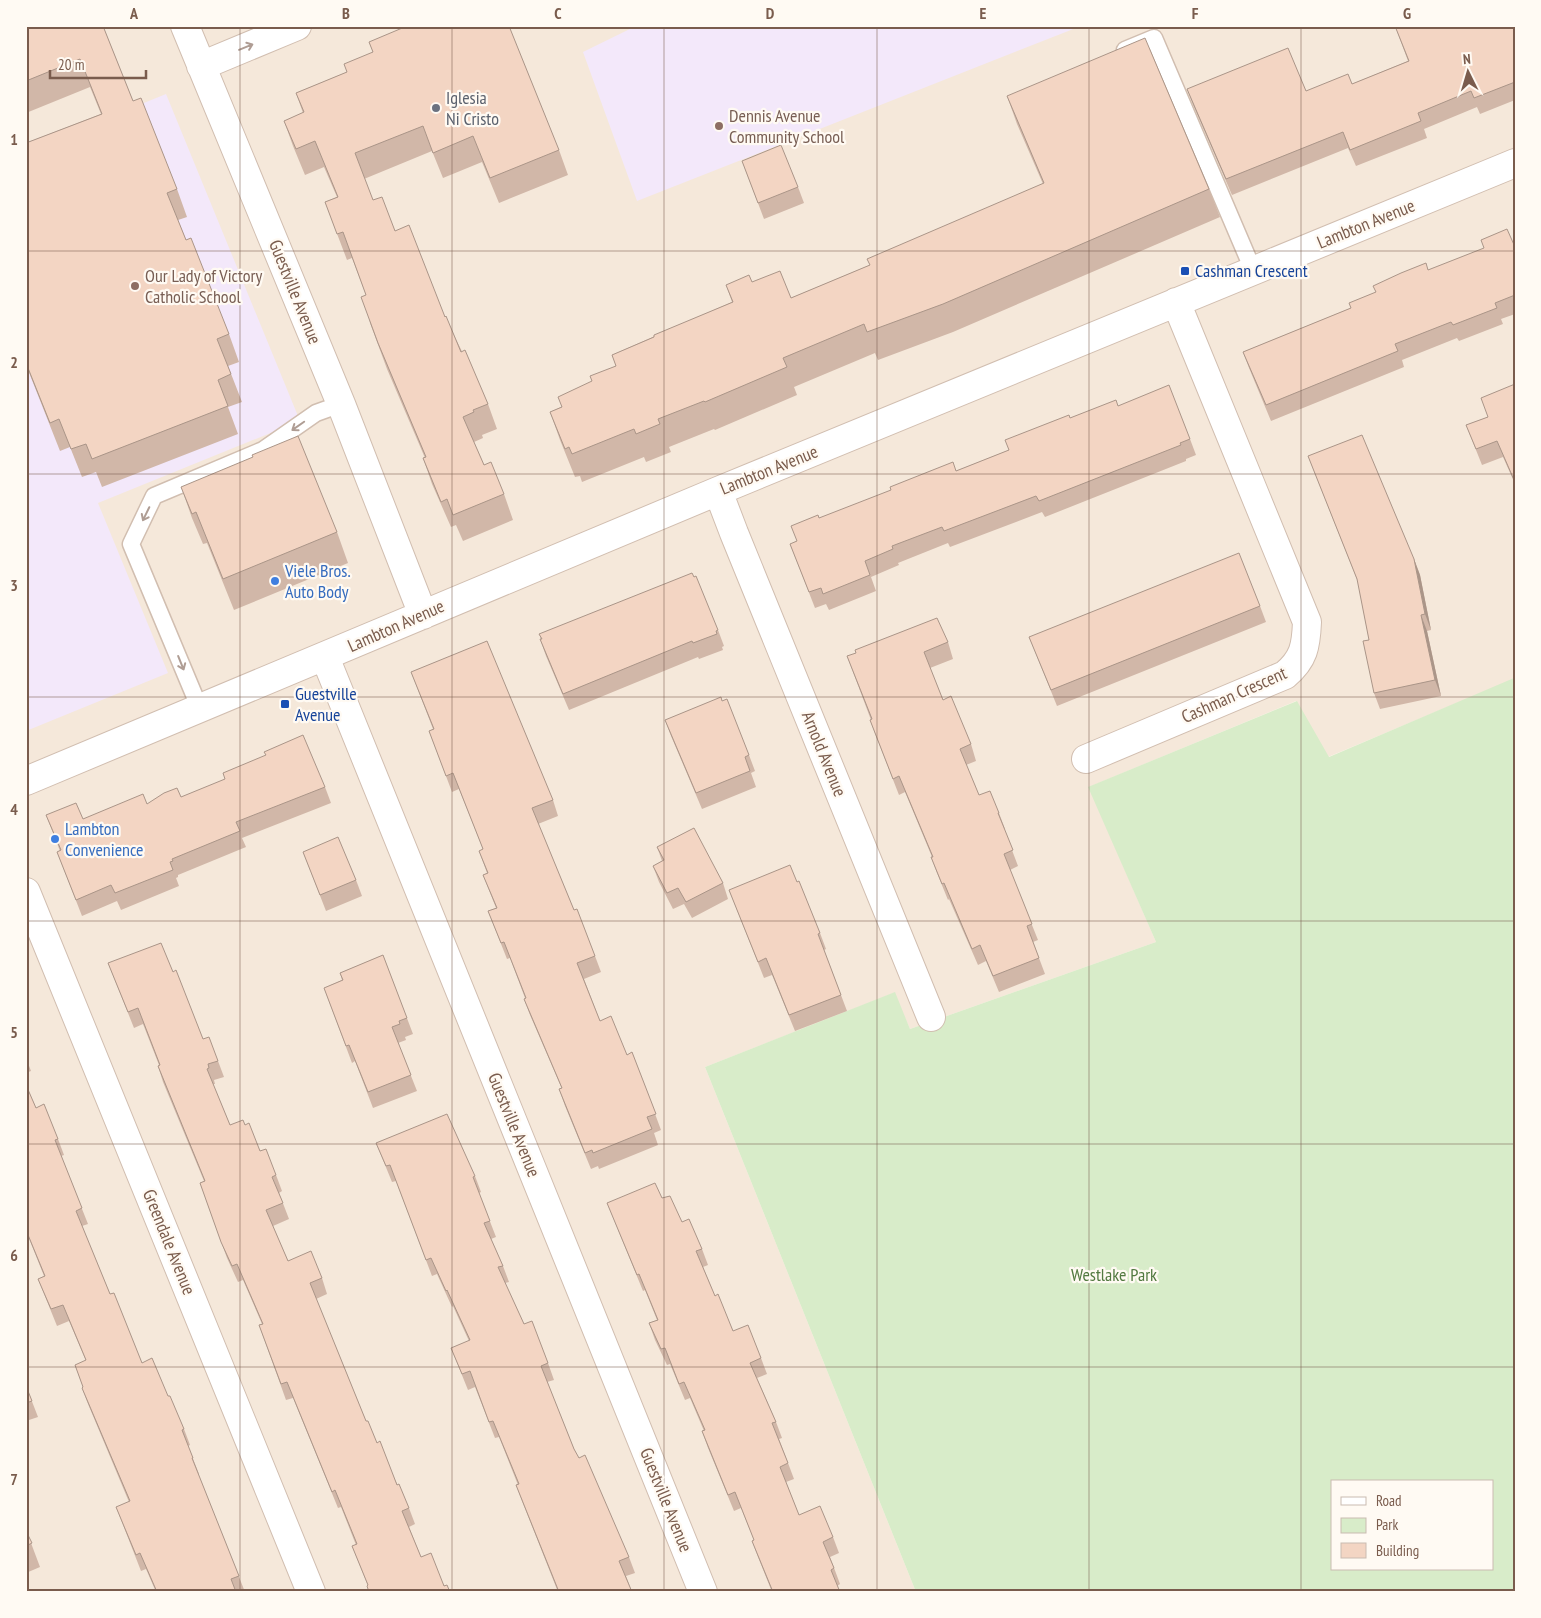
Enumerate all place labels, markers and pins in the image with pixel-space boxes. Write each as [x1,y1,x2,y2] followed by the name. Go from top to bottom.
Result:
[446,86,499,130] place label: Iglesia Ni Cristo
[430,102,442,114] marker: Iglesia Ni Cristo
[729,104,845,148] place label: Dennis Avenue Community School
[713,120,725,132] marker: Dennis Avenue Community School
[1195,259,1308,282] place label: Cashman Crescent
[145,264,262,308] place label: Our Lady of Victory Catholic School
[1179,265,1191,277] marker: Cashman Crescent
[129,280,141,292] marker: Our Lady of Victory Catholic School
[284,559,351,603] place label: Viele Bros. Auto Body
[269,575,281,587] marker: Viele Bros. Auto Body
[295,682,357,726] place label: Guestville Avenue
[279,698,291,710] marker: Guestville Avenue
[65,817,144,861] place label: Lambton Convenience
[49,833,61,845] marker: Lambton Convenience

